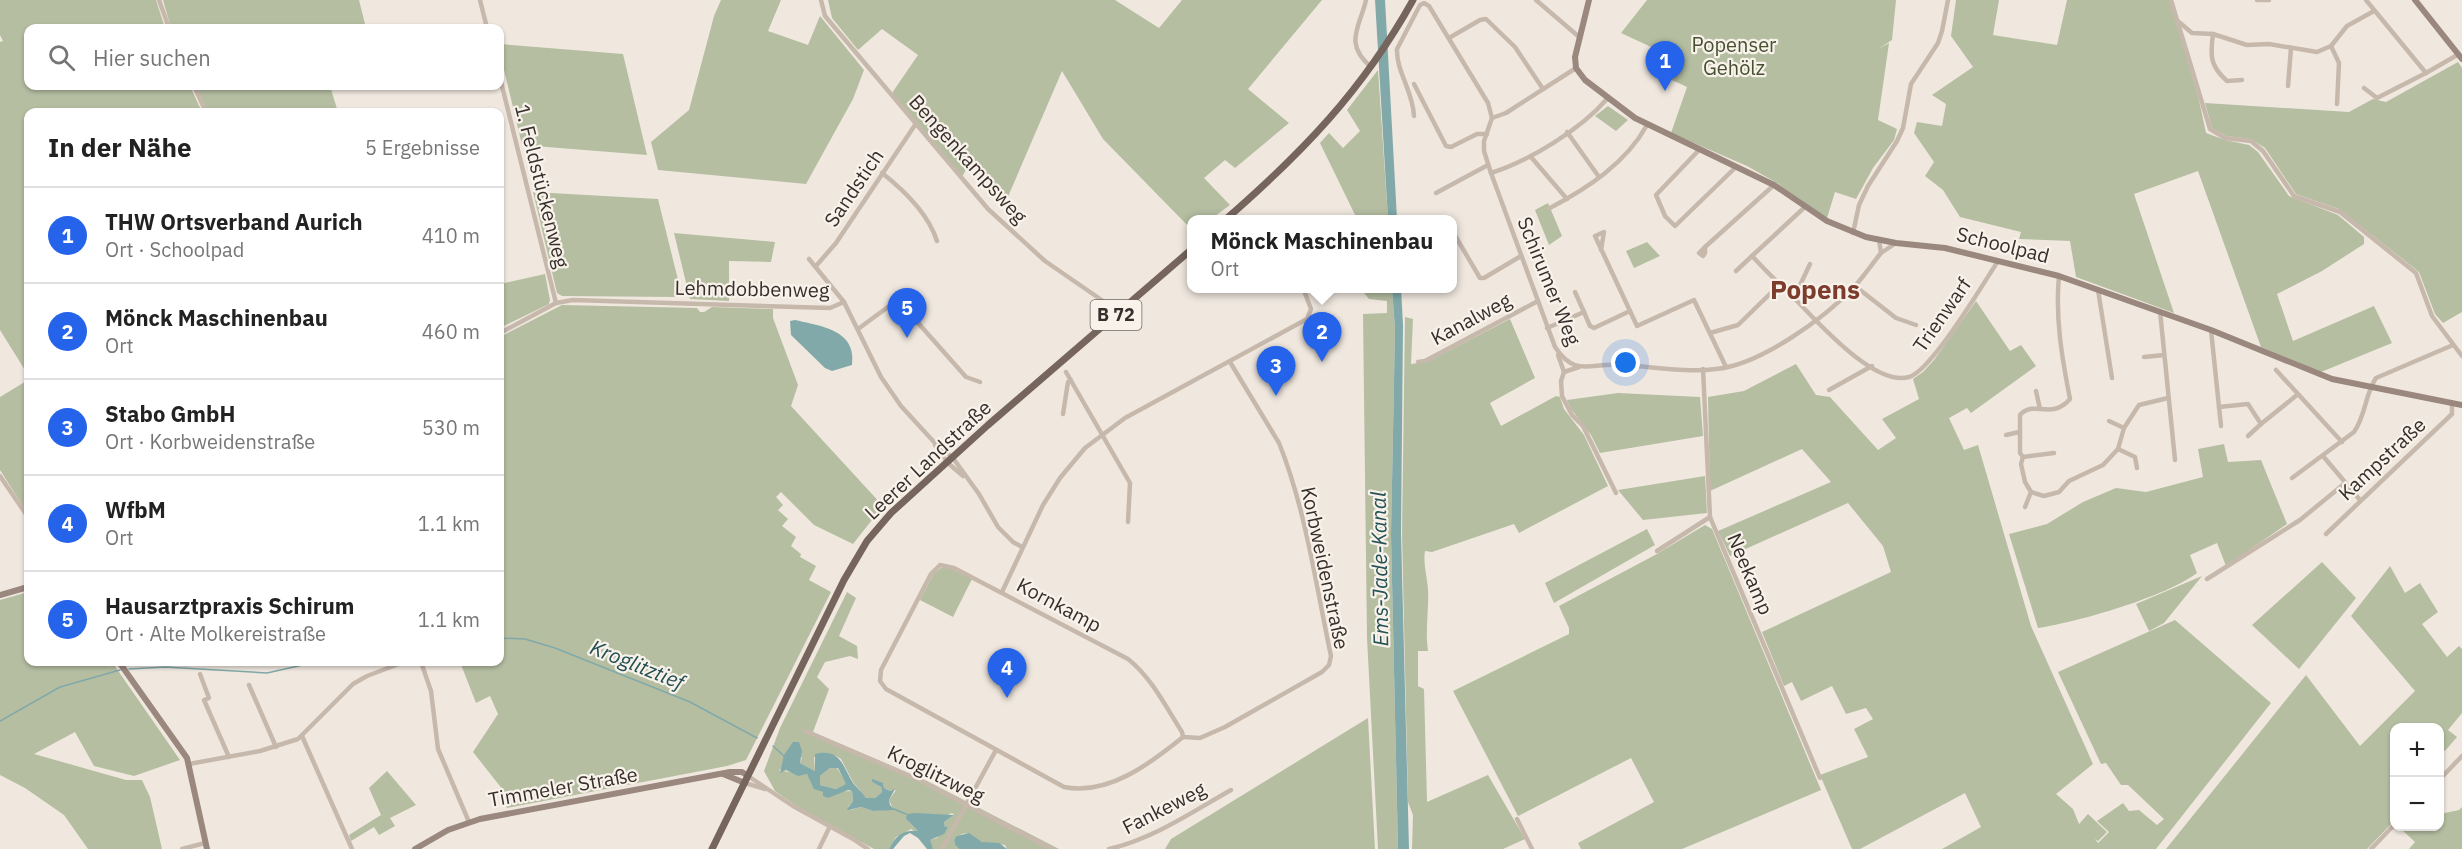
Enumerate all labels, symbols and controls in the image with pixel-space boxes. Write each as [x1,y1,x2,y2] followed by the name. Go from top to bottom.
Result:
[24,24,504,90] search box
[1692,31,1776,81] park label: Popenser Gehölz
[45,41,78,74] icon: search
[1646,42,1684,91] pin: 1
[93,43,211,72] text: Hier suchen
[903,88,1034,229] street label: Bengenkampsweg
[509,101,576,271] street label: 1. Feldstückenweg
[48,130,192,164] text: In der Nähe
[365,134,480,161] text: 5 Ergebnisse
[818,144,889,232] street label: Sandstich
[105,207,363,236] text: THW Ortsverband Aurich
[1511,213,1588,349] street label: Schirumer Weg
[1187,215,1457,293] popup
[1954,220,2052,269] street label: Schoolpad
[62,222,74,249] text: 1
[422,222,480,249] text: 410 m
[1211,226,1433,255] text: Mönck Maschinenbau
[105,236,244,263] text: Ort · Schoolpad
[1211,255,1239,282] text: Ort
[1770,272,1860,306] district label: Popens
[1906,272,1977,357] street label: Trienwarf
[674,274,830,303] street label: Lehmdobbenweg
[1426,286,1516,351] street label: Kanalweg
[888,288,926,338] pin: 5
[1090,300,1142,330] road number: B 72
[105,303,328,332] text: Mönck Maschinenbau
[1302,312,1342,362] pin: 2
[62,318,74,345] text: 2
[422,318,480,345] text: 460 m
[105,332,134,359] text: Ort
[1256,346,1296,396] pin: 3
[1611,348,1640,377] your location
[858,394,997,525] street label: Leerer Landstraße
[105,399,235,428] text: Stabo GmbH
[2332,411,2431,506] street label: Kampstraße
[62,414,74,441] text: 3
[422,414,480,441] text: 530 m
[105,428,315,455] text: Ort · Korbweidenstraße
[1295,484,1356,652] street label: Korbweidenstraße
[1364,491,1394,647] water label: Ems-Jade-Kanal
[105,495,166,524] text: WfbM
[62,510,74,537] text: 4
[418,510,480,537] text: 1.1 km
[105,524,134,551] text: Ort
[1721,529,1780,619] street label: Neekamp
[1012,571,1106,638] street label: Kornkamp
[105,591,354,620] text: Hausarztpraxis Schirum
[62,606,74,633] text: 5
[418,606,480,633] text: 1.1 km
[105,620,326,647] text: Ort · Alte Molkereistraße
[586,633,691,697] water label: Kroglitztief
[988,648,1026,698] pin: 4
[2390,723,2444,831] map controls
[2390,723,2444,777] button: +
[883,738,990,809] street label: Kroglitzweg
[486,760,640,813] street label: Timmeler Straße
[1117,775,1211,840] street label: Fankeweg
[2390,777,2444,831] button: −

